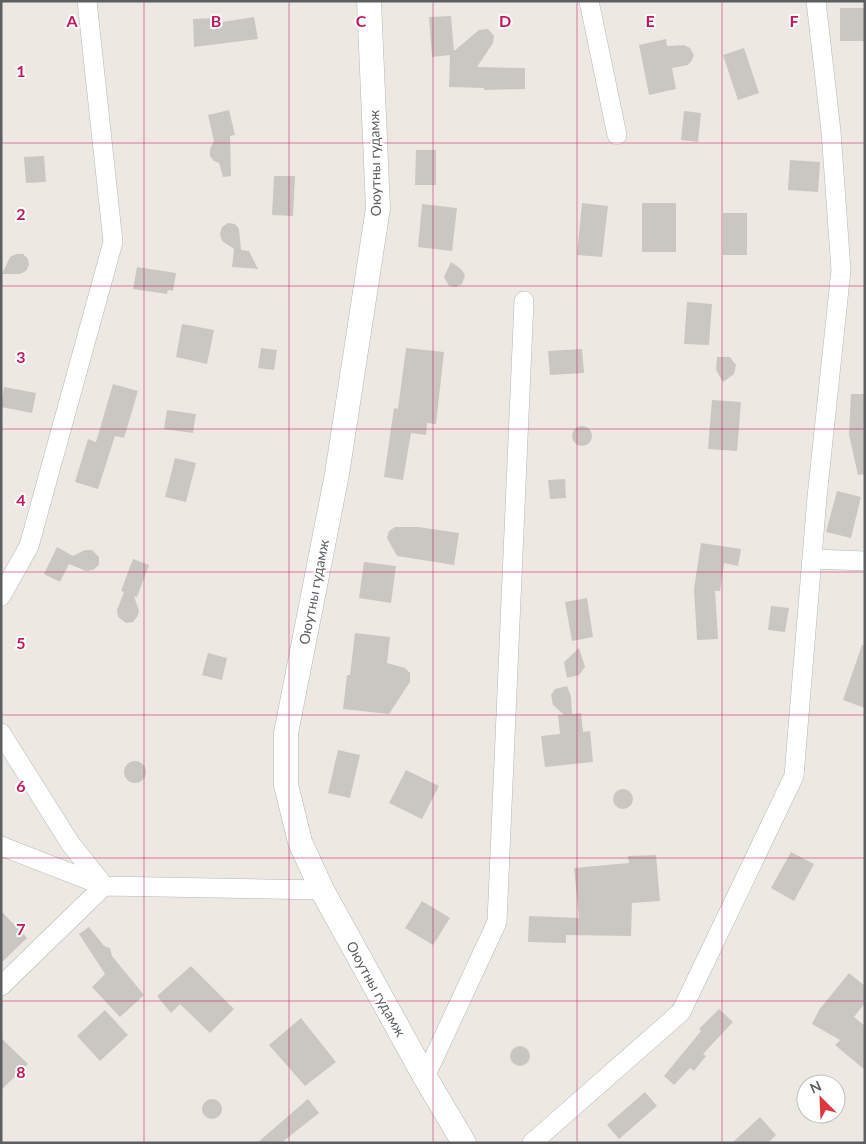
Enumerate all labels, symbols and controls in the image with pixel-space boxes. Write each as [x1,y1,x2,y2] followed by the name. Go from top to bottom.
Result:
[65,11,78,30] text: A
[211,11,221,30] text: B
[356,11,367,30] text: C
[499,11,511,30] text: D
[645,11,655,30] text: E
[789,11,799,30] text: F
[16,61,26,80] text: 1
[365,110,384,216] street label: Оюутны гудамж
[16,204,26,223] text: 2
[16,347,26,366] text: 3
[16,490,26,509] text: 4
[295,538,332,646] street label: Оюутны гудамж
[16,633,26,652] text: 5
[16,776,26,795] text: 6
[16,919,26,938] text: 7
[343,938,410,1039] street label: Оюутны гудамж
[16,1062,26,1081] text: 8
[796,1074,846,1124] north arrow
[807,1077,824,1097] text: N

